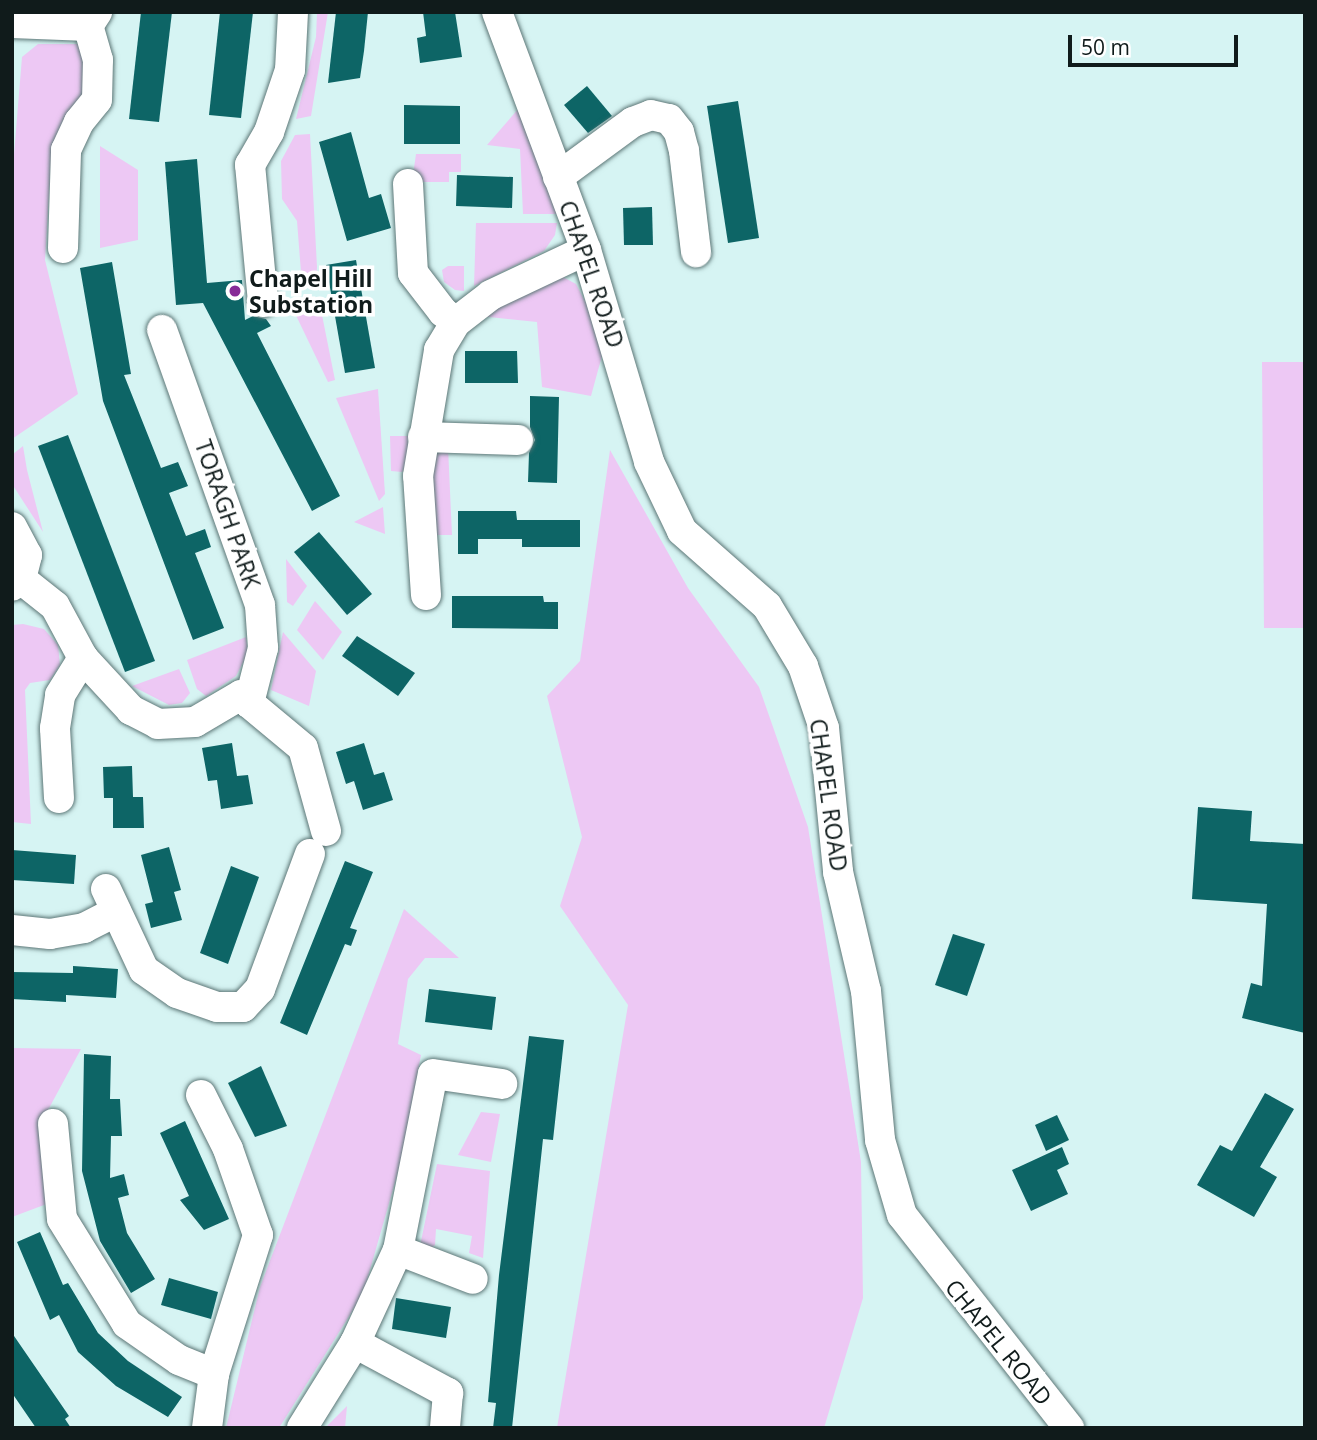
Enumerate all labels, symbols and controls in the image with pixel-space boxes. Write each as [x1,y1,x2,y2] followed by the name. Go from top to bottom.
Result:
[1072,21,1242,65] scale bar
[1081,33,1130,61] text: 50 m
[554,197,630,351] street label: CHAPEL ROAD
[249,264,373,318] place label: Chapel Hill Substation
[227,283,243,299] marker: Chapel Hill Substation
[190,436,266,592] street label: TORAGH PARK
[805,717,853,873] street label: CHAPEL ROAD
[940,1274,1058,1410] street label: CHAPEL ROAD

